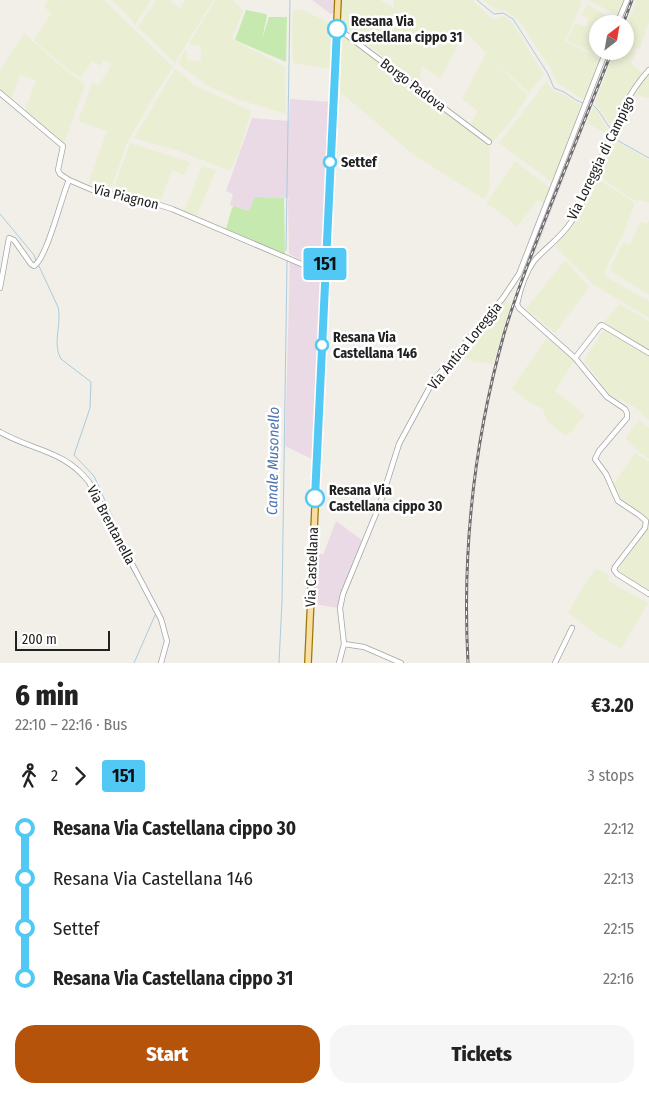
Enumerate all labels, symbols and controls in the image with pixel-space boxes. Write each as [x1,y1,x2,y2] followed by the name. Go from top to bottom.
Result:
[351,13,462,46] place label: Resana Via Castellana cippo 31
[589,15,634,60] north arrow
[589,15,634,60] map controls
[327,19,347,39] marker: Resana Via Castellana cippo 31
[377,55,449,115] street label: Borgo Padova
[564,93,638,223] street label: Via Loreggia di Campigo
[341,154,378,171] place label: Settef
[323,155,337,169] marker: Settef
[91,181,161,213] street label: Via Piagnon
[296,248,354,280] line badge: 151
[313,253,337,275] text: 151
[424,299,506,393] street label: Via Antica Loreggia
[333,329,417,362] place label: Resana Via Castellana 146
[315,338,329,352] marker: Resana Via Castellana 146
[263,407,283,515] water label: Canale Musonello
[329,482,443,515] place label: Resana Via Castellana cippo 30
[83,483,139,568] street label: Via Brentanella
[305,488,325,508] marker: Resana Via Castellana cippo 30
[302,526,322,607] street label: Via Castellana
[15,628,110,651] scale bar
[22,631,57,648] text: 200 m
[15,679,79,712] text: 6 min
[591,694,634,717] text: €3.20
[15,715,127,734] text: 22:10 – 22:16 · Bus
[15,762,43,790] icon: walk
[66,762,94,790] icon: forward
[112,765,135,787] text: 151
[51,766,58,785] text: 2
[587,766,634,785] text: 3 stops
[53,817,296,840] text: Resana Via Castellana cippo 30
[604,819,634,838] text: 22:12
[53,867,253,890] text: Resana Via Castellana 146
[604,869,634,888] text: 22:13
[53,917,99,940] text: Settef
[604,919,634,938] text: 22:15
[53,967,293,990] text: Resana Via Castellana cippo 31
[603,969,634,988] text: 22:16
[15,1025,320,1083] button: Start
[330,1025,634,1083] button: Tickets

